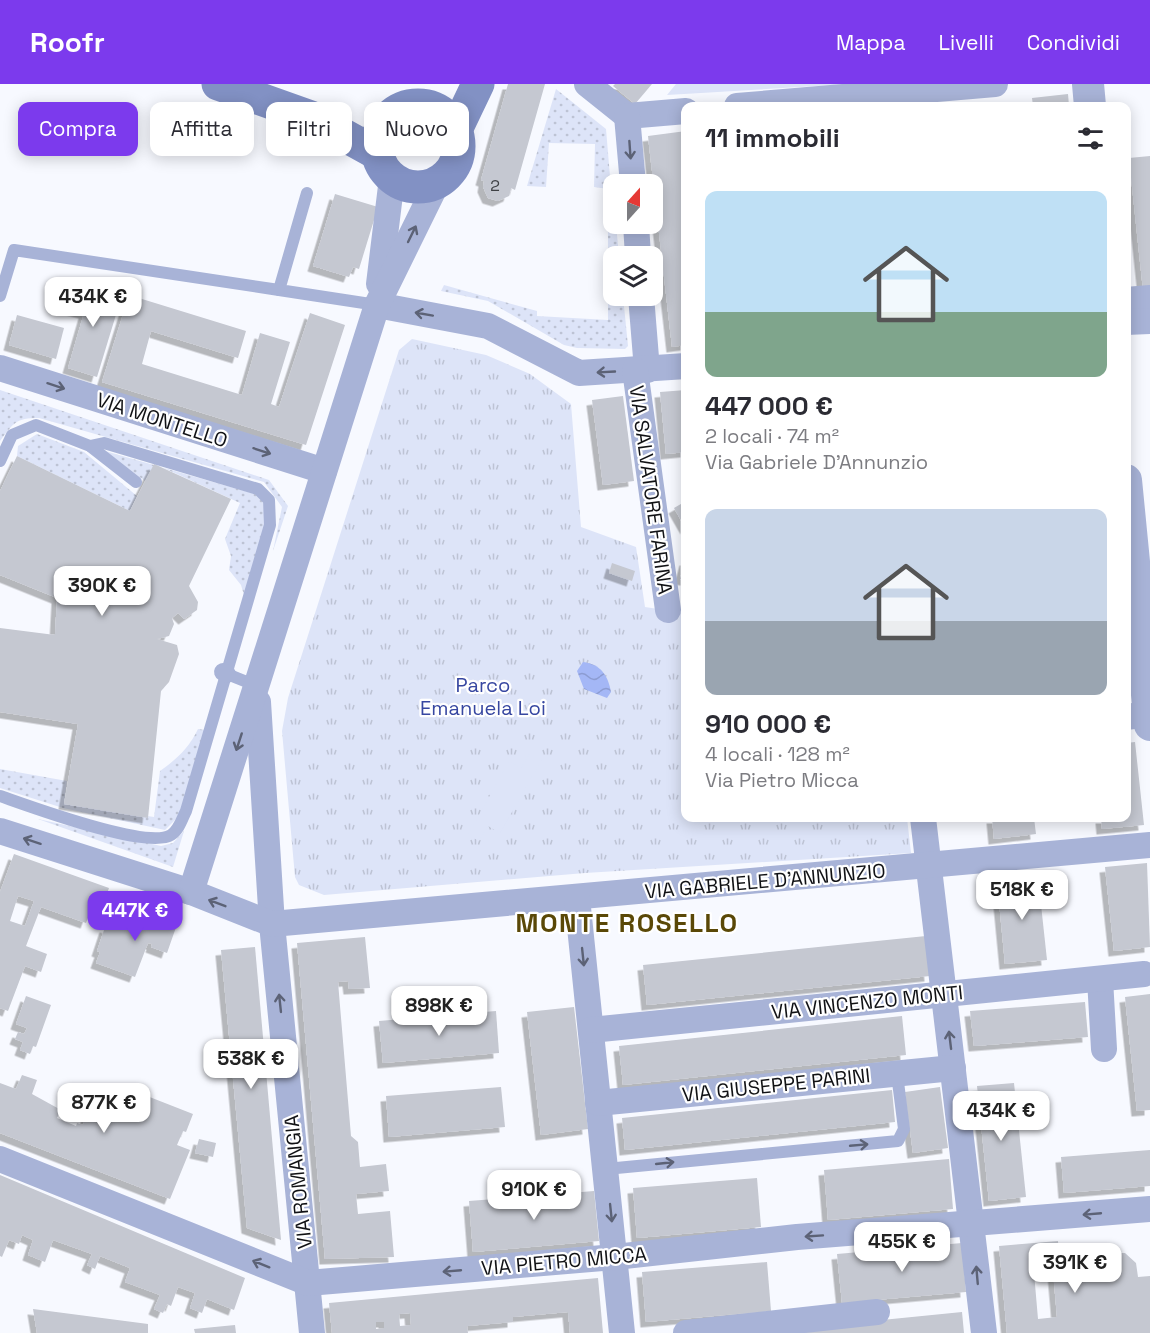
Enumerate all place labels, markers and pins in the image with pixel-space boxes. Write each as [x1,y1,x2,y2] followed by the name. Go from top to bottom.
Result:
[44,277,142,328] pin: 434K €
[53,566,151,617] pin: 390K €
[973,870,1071,921] pin: 518K €
[86,891,184,942] pin: 447K €
[390,986,488,1037] pin: 898K €
[202,1039,300,1090] pin: 538K €
[55,1083,153,1134] pin: 877K €
[952,1091,1050,1142] pin: 434K €
[485,1170,583,1221] pin: 910K €
[853,1222,951,1273] pin: 455K €
[1026,1243,1124,1294] pin: 391K €

